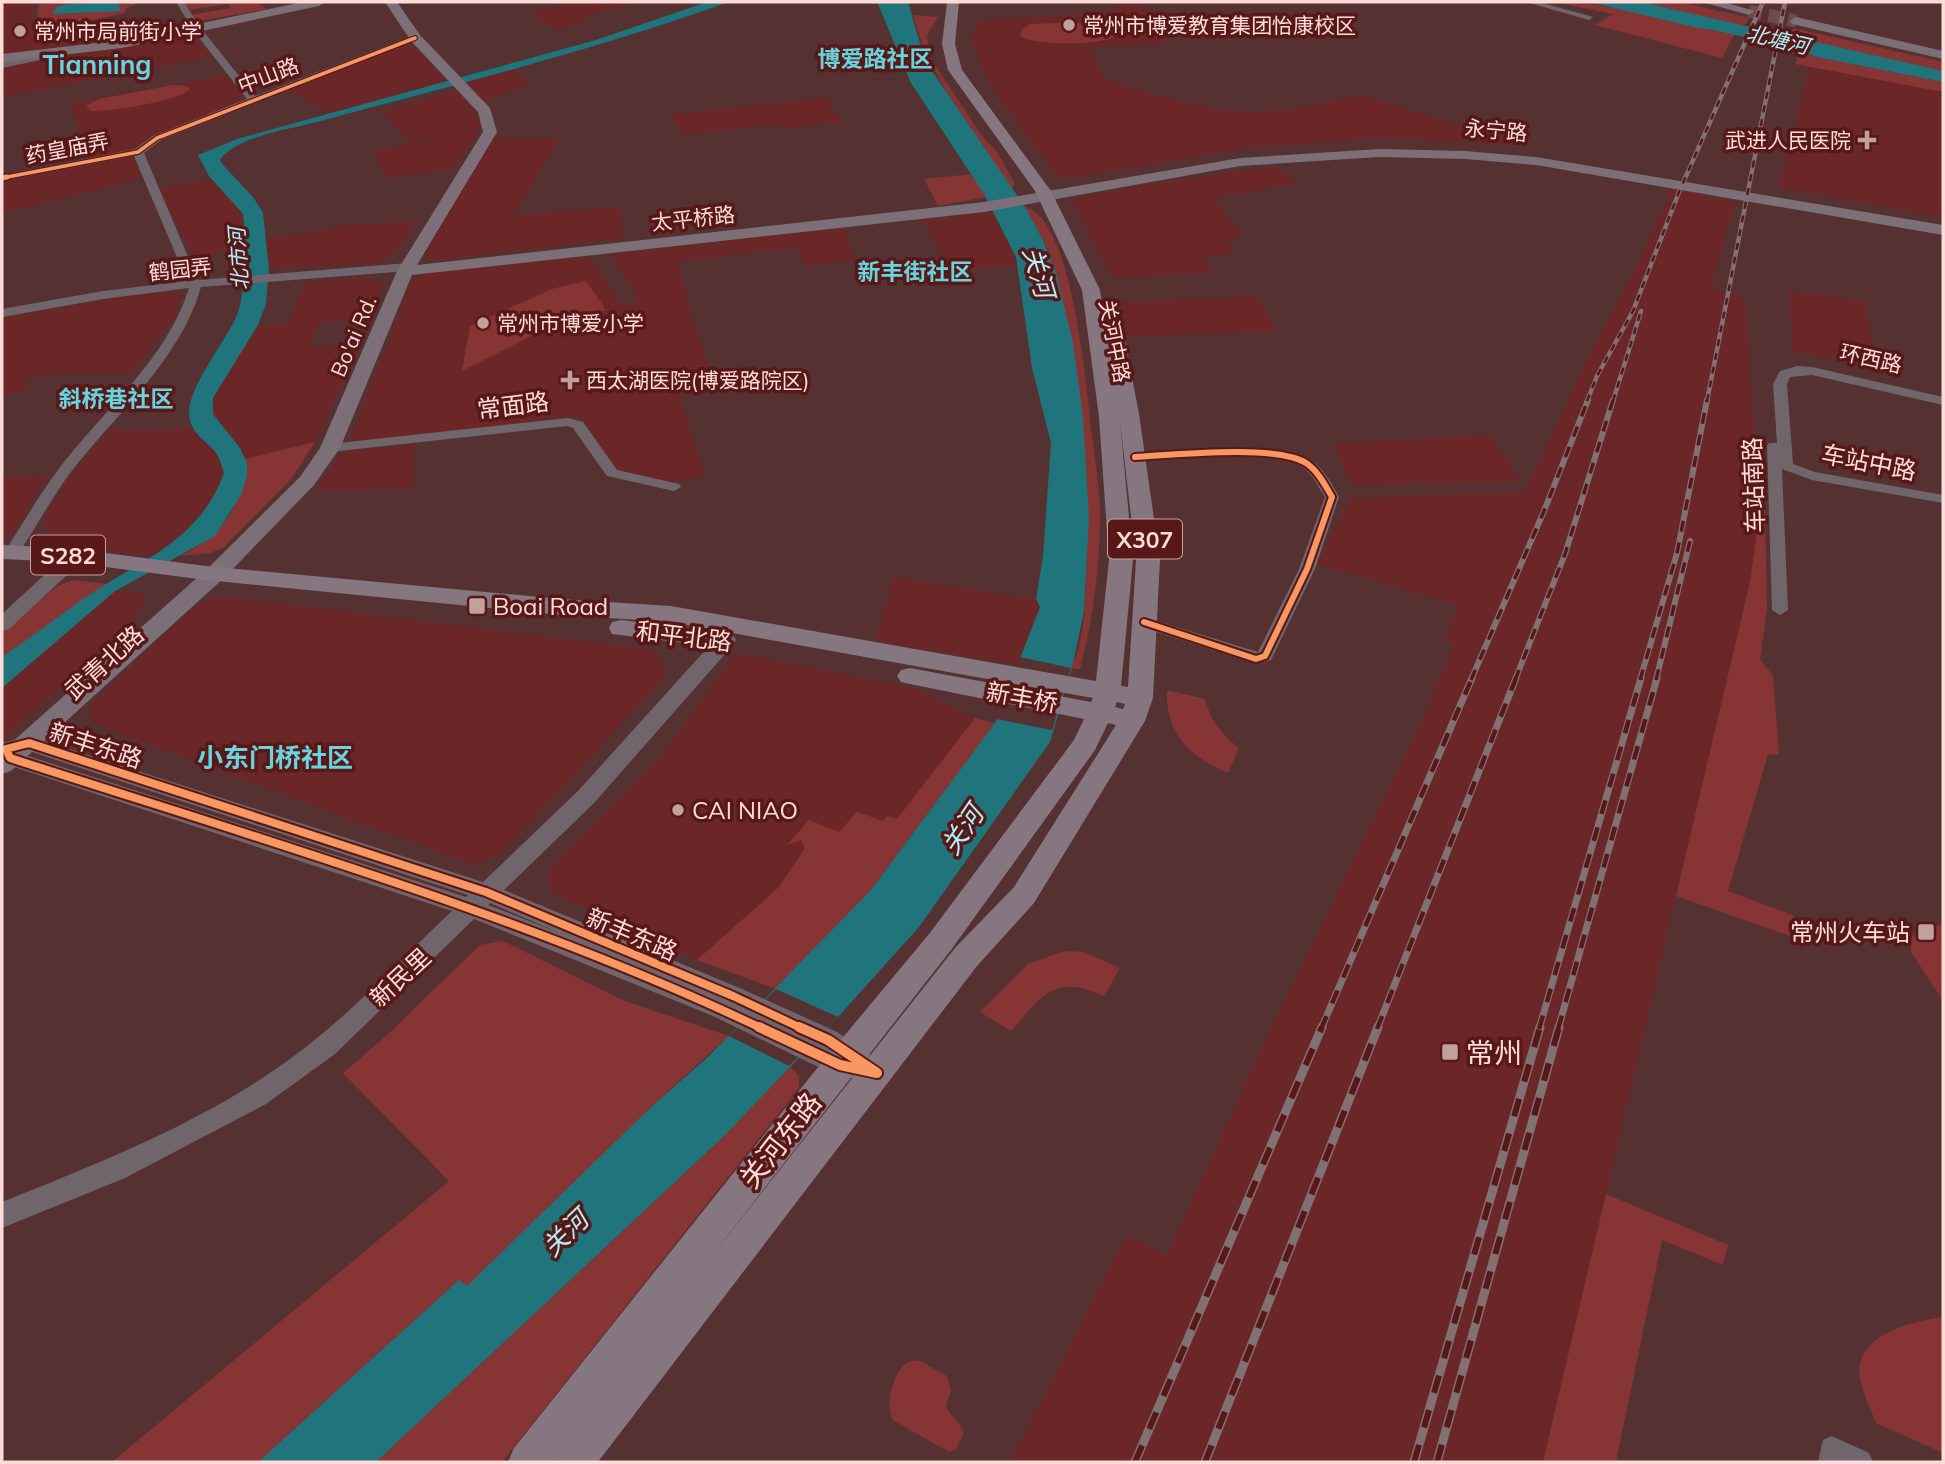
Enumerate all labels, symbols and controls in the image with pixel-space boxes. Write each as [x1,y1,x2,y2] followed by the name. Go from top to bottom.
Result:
[1083,12,1356,38] place label: 常州市博爱教育集团怡康校区
[1061,17,1077,33] marker: 常州市博爱教育集团怡康校区
[34,18,202,44] place label: 常州市局前街小学
[1744,19,1816,60] water label: 北塘河
[12,23,28,39] marker: 常州市局前街小学
[818,44,933,73] district label: 博爱路社区
[43,48,152,81] district label: Tianning
[234,52,302,98] street label: 中山路
[1463,114,1529,146] street label: 永宁路
[23,127,111,169] street label: 药皇庙弄
[1725,127,1851,153] place label: 武进人民医院
[1857,130,1877,150] marker: 武进人民医院
[650,201,736,235] street label: 太平桥路
[223,223,253,291] water label: 北市河
[1016,242,1063,306] water label: 关河
[147,253,213,285] street label: 鹤园弄
[858,257,973,286] district label: 新丰街社区
[324,291,382,381] street label: Bo'ai Rd.
[1094,297,1136,385] street label: 关河中路
[497,310,644,336] place label: 常州市博爱小学
[475,315,491,331] marker: 常州市博爱小学
[1837,338,1905,378] street label: 环西路
[586,367,809,393] place label: 西太湖医院(博爱路院区)
[560,370,580,390] marker: 西太湖医院(博爱路院区)
[59,384,174,413] district label: 斜桥巷社区
[475,386,551,424] street label: 常面路
[1736,437,1770,533] street label: 车站南路
[1819,438,1919,486] street label: 车站中路
[1108,520,1182,558] road number: X307
[31,536,105,575] road number: S282
[493,591,608,621] place label: Boai Road
[467,596,487,616] marker: Boai Road
[635,615,733,657] street label: 和平北路
[58,619,150,705] street label: 武青北路
[984,676,1060,718] street label: 新丰桥
[46,716,146,774] street label: 新丰东路
[197,741,353,774] district label: 小东门桥社区
[692,795,798,825] place label: CAI NIAO
[934,795,993,861] water label: 关河
[670,802,686,818] marker: CAI NIAO
[582,901,682,967] street label: 新丰东路
[1790,917,1910,947] place label: 常州火车站
[1916,922,1936,942] marker: 常州火车站
[363,941,437,1013] street label: 新民里
[1466,1035,1522,1070] place label: 常州
[1440,1042,1460,1062] marker: 常州
[732,1085,828,1195] street label: 关河东路
[535,1200,599,1263] water label: 关河

